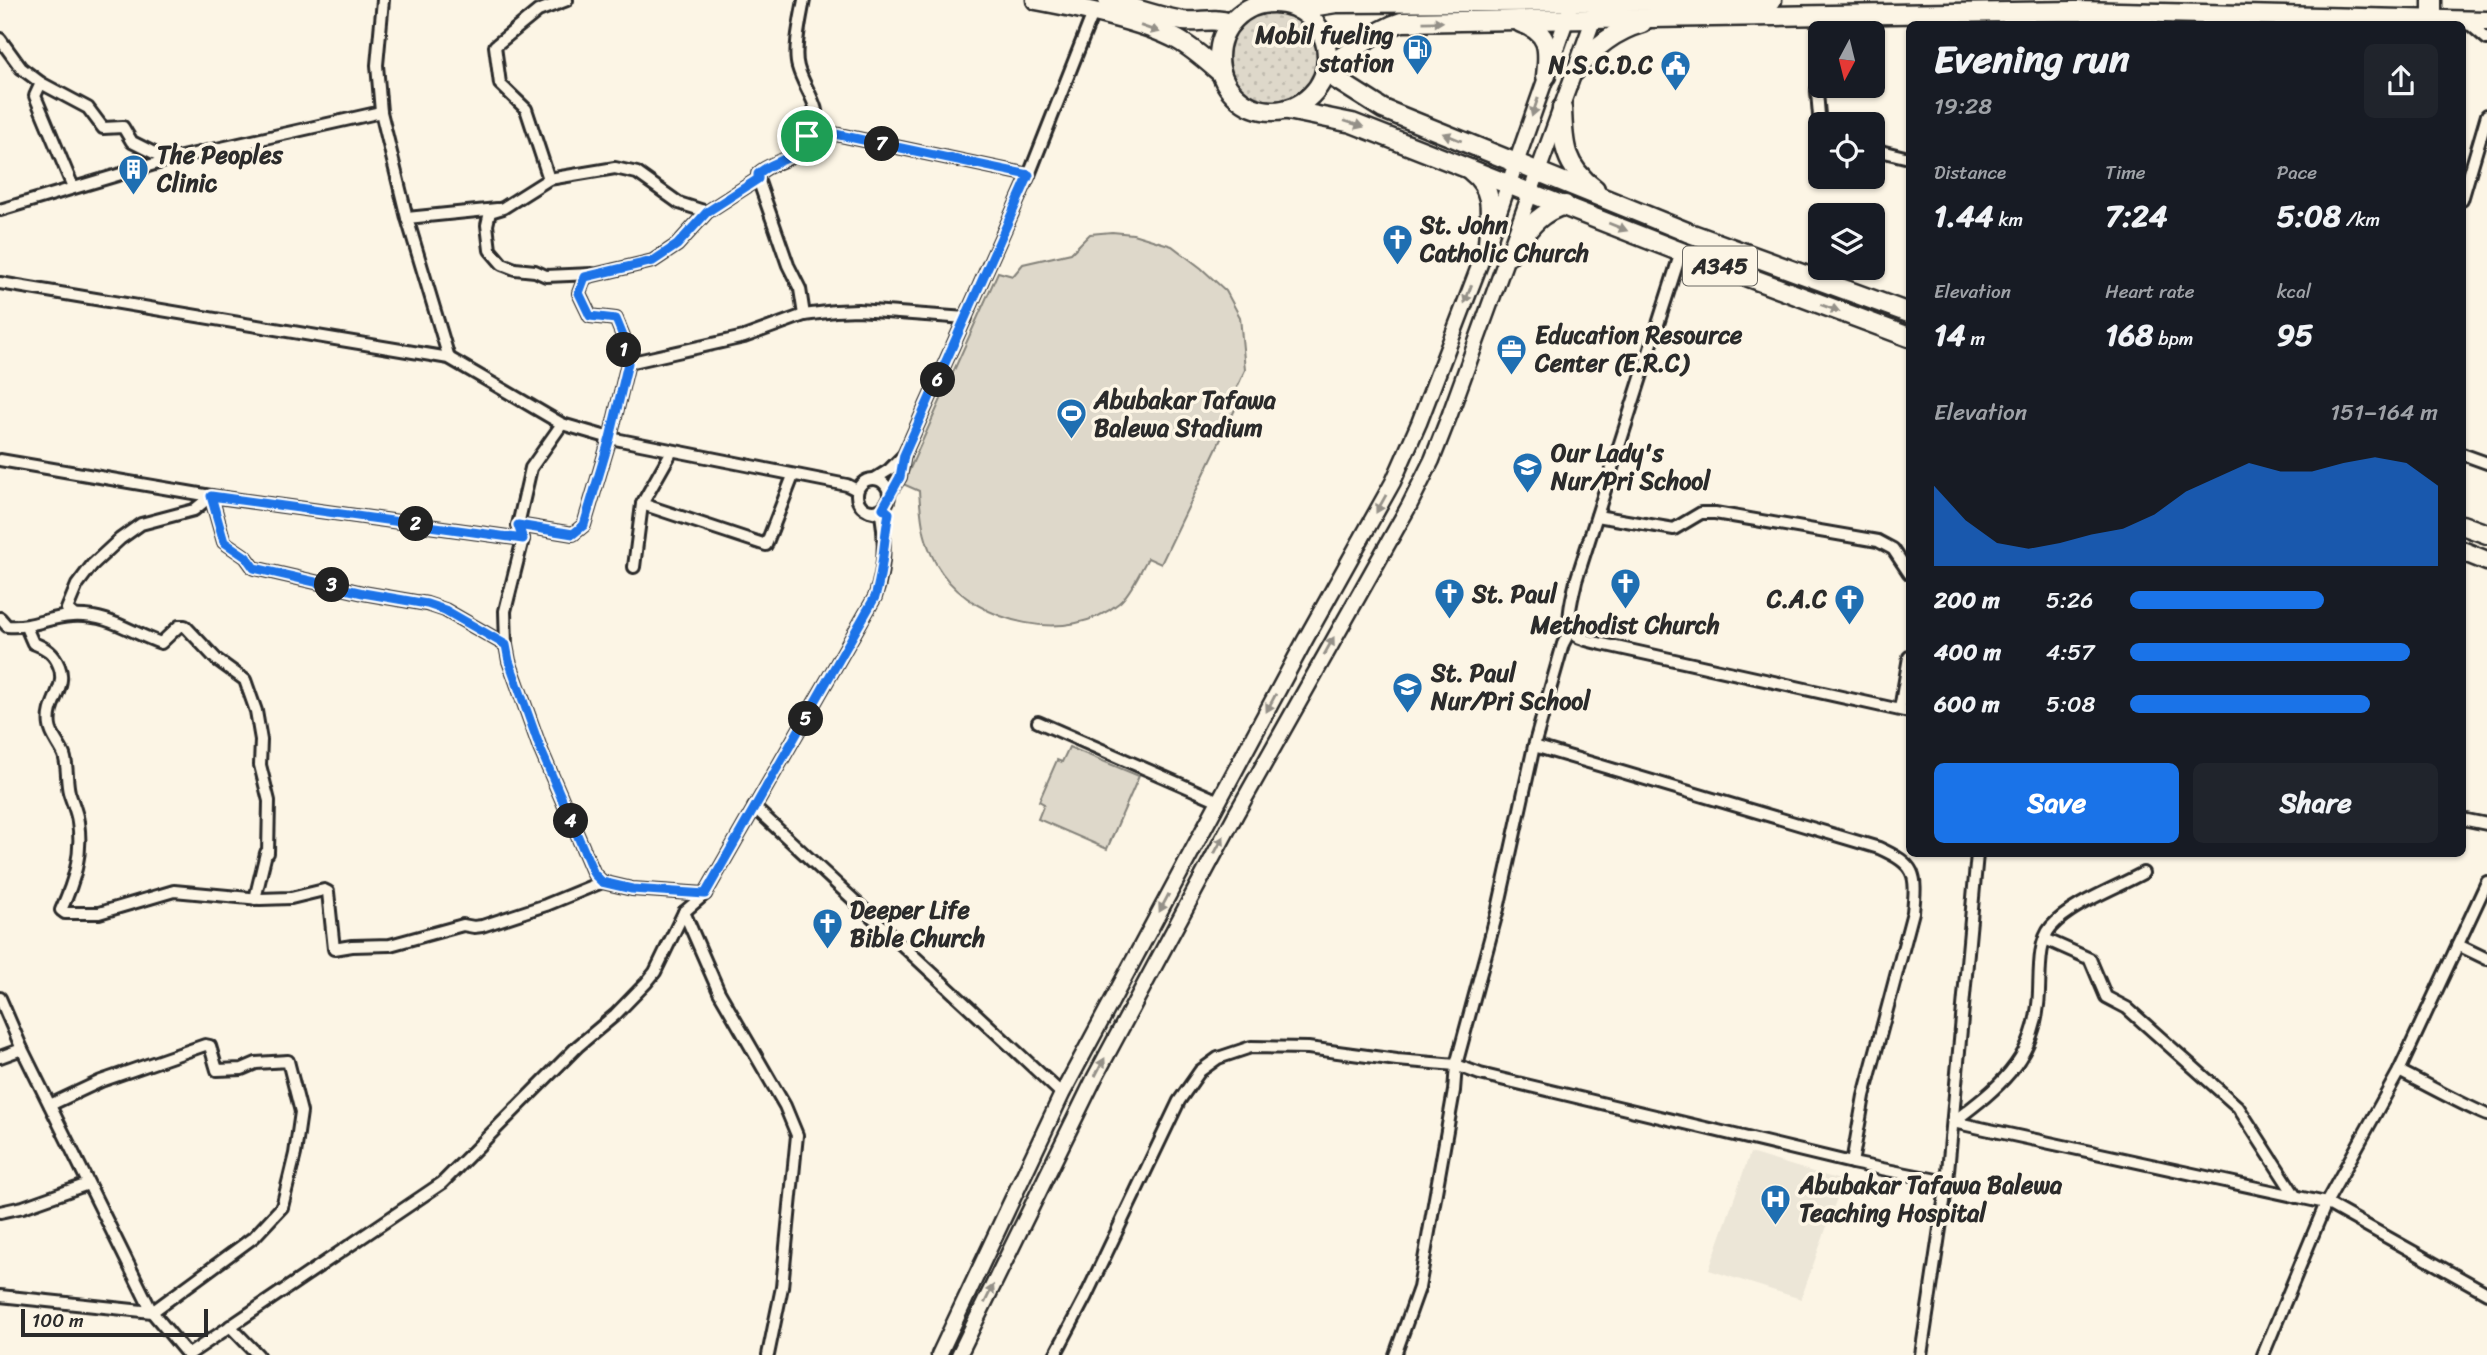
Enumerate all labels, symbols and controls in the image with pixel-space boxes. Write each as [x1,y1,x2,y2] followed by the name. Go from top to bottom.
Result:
[1254,14,1394,84] place label: Mobil fueling station
[1422,16,1444,28] one-way arrow
[1808,21,1885,98] north arrow
[1808,21,1885,280] map controls
[1139,24,1160,35] one-way arrow
[1934,26,2130,93] text: Evening run
[1400,32,1434,76] fuel station icon: Mobil fueling station
[1548,44,1653,86] place label: N.S.C.D.C
[2364,44,2438,118] button: share
[1659,48,1693,92] public building icon: N.S.C.D.C
[1934,86,1992,127] text: 19:28
[1529,97,1540,118] one-way arrow
[777,106,837,166] pin
[1808,112,1885,189] button: locate
[788,117,826,155] icon: arrive
[1344,120,1365,130] one-way arrow
[864,127,900,162] pin: 7
[876,127,887,160] text: 7
[1442,131,1463,142] one-way arrow
[156,134,284,204] place label: The Peoples Clinic
[117,152,151,196] building icon: The Peoples Clinic
[1934,156,2006,189] text: Distance
[2105,156,2146,189] text: Time
[2277,156,2317,189] text: Pace
[1934,189,1993,243] text: 1.44
[2105,189,2168,243] text: 7:24
[2277,189,2341,243] text: 5:08
[1808,203,1885,280] button: layers
[1993,203,2023,236] text: km
[2341,203,2380,236] text: /km
[1419,204,1589,274] place label: St. John Catholic Church
[1607,221,1628,232] one-way arrow
[1380,222,1414,266] church icon: St. John Catholic Church
[1683,246,1757,286] road number: A345
[1934,275,2011,308] text: Elevation
[2105,275,2195,308] text: Heart rate
[2277,275,2311,308] text: kcal
[1463,283,1474,304] one-way arrow
[1820,302,1841,313] one-way arrow
[1934,308,1966,362] text: 14
[2105,308,2153,362] text: 168
[2277,308,2313,362] text: 95
[1534,314,1743,384] place label: Education Resource Center (E.R.C)
[1966,322,1985,355] text: m
[2153,322,2193,355] text: bpm
[606,332,642,368] pin: 1
[1495,332,1529,376] office icon: Education Resource Center (E.R.C)
[619,333,628,366] text: 1
[920,362,956,398] pin: 6
[932,363,943,396] text: 6
[1093,379,1277,449] place label: Abubakar Tafawa Balewa Stadium
[1934,392,2027,433] text: Elevation
[2330,392,2438,433] text: 151–164 m
[1054,397,1088,441] sports icon: Abubakar Tafawa Balewa Stadium
[1550,432,1711,502] place label: Our Lady's Nur/Pri School
[1511,450,1545,494] school or university icon: Our Lady's Nur/Pri School
[1375,494,1387,513] one-way arrow
[398,506,434,542] pin: 2
[410,507,421,540] text: 2
[1608,566,1642,610] church icon: Methodist Church
[314,568,350,602] pin: 3
[326,568,337,601] text: 3
[1471,573,1558,615] place label: St. Paul
[1432,577,1466,621] church icon: St. Paul
[1766,578,1827,620] place label: C.A.C
[1934,580,2000,621] text: 200 m
[2046,580,2093,621] text: 5:26
[1833,582,1867,626] church icon: C.A.C
[1529,604,1720,646] place label: Methodist Church
[1934,632,2001,673] text: 400 m
[2046,632,2095,673] text: 4:57
[1323,636,1335,656] one-way arrow
[1430,652,1591,722] place label: St. Paul Nur/Pri School
[1391,670,1425,714] school or university icon: St. Paul Nur/Pri School
[1934,684,2000,725] text: 600 m
[2046,684,2095,725] text: 5:08
[1266,693,1277,713] one-way arrow
[788,702,824,736] pin: 5
[800,702,811,735] text: 5
[1934,763,2179,843] button: Save
[2193,763,2438,843] button: Share
[554,804,588,838] pin: 4
[565,804,576,837] text: 4
[1213,835,1225,855] one-way arrow
[850,889,986,959] place label: Deeper Life Bible Church
[1158,894,1170,913] one-way arrow
[810,907,844,951] church icon: Deeper Life Bible Church
[1094,1057,1105,1077] one-way arrow
[1798,1164,2063,1234] place label: Abubakar Tafawa Balewa Teaching Hospital
[1759,1182,1793,1226] hospital icon: Abubakar Tafawa Balewa Teaching Hospital
[983,1284,994,1304] one-way arrow
[32,1304,84,1337] text: 100 m
[21,1306,208,1338] scale bar

